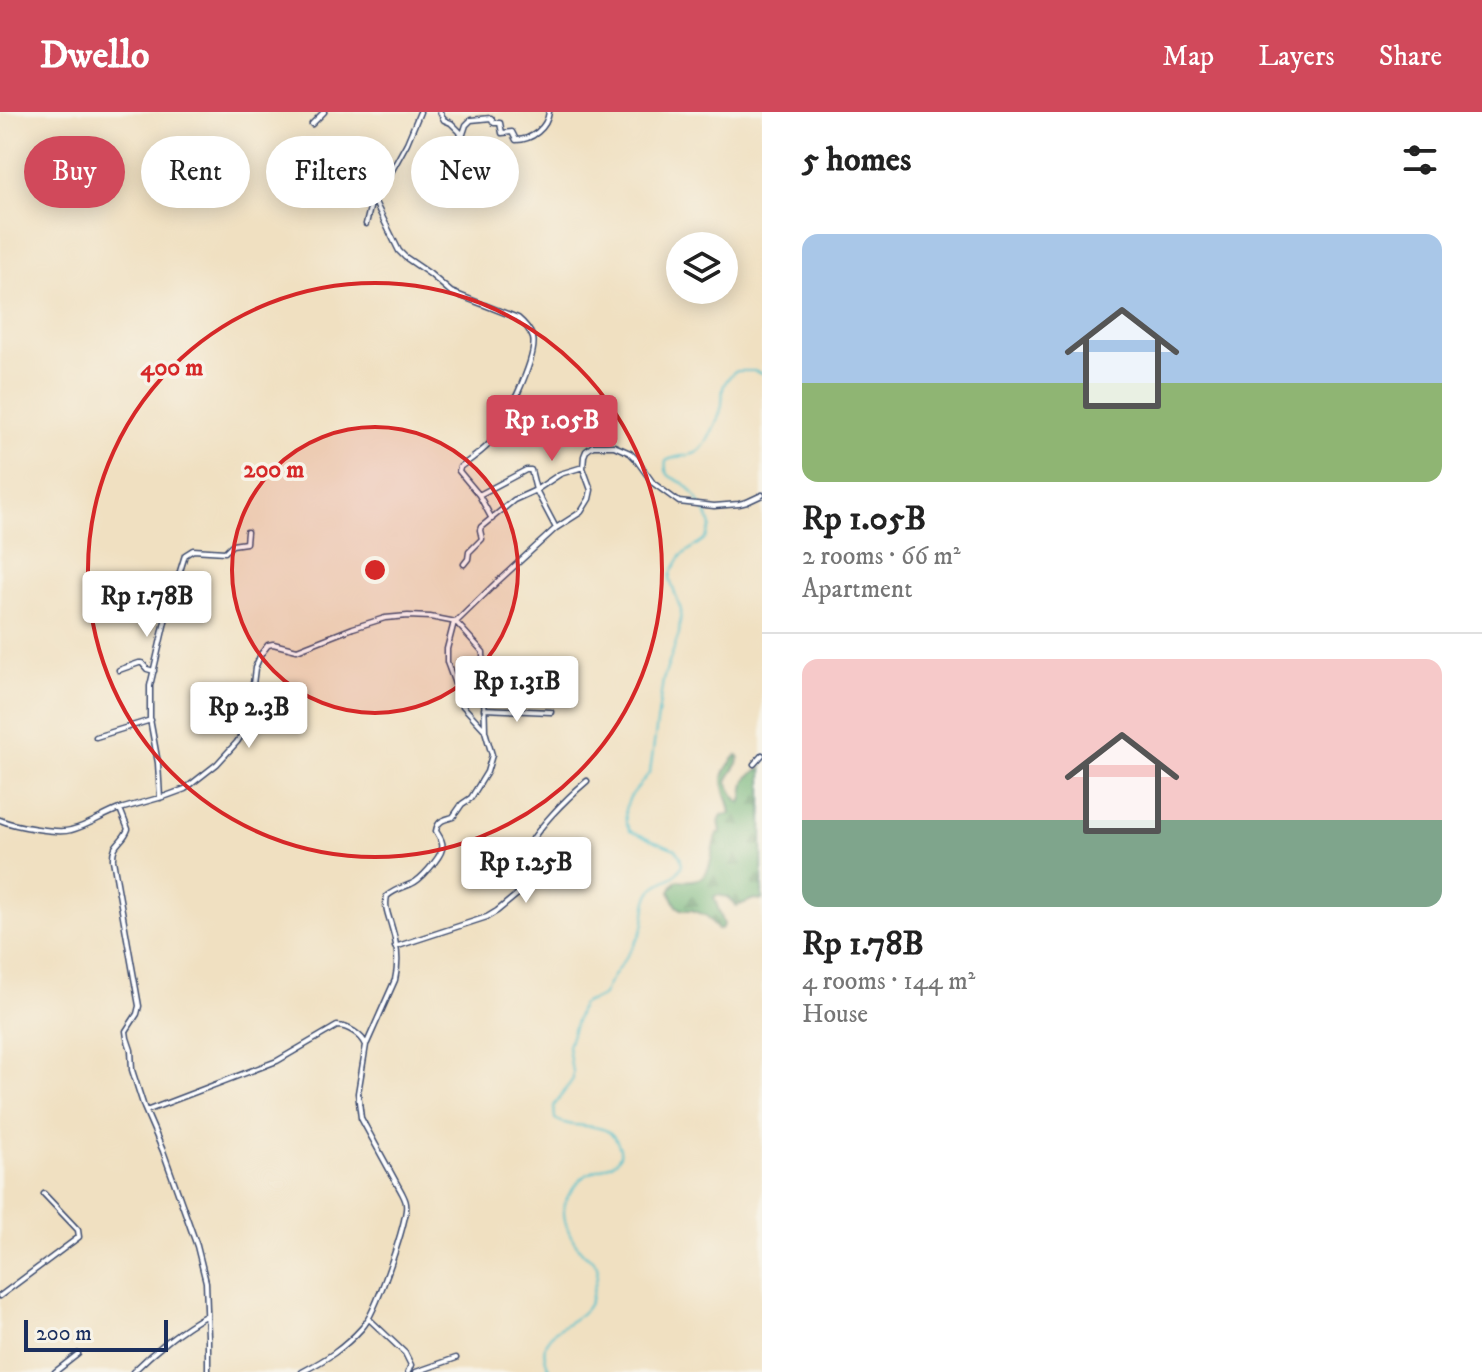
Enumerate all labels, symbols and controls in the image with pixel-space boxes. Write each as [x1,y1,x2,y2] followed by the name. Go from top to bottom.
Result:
[40,32,149,80] text: Dwello
[1163,39,1214,74] text: Map
[1258,39,1335,74] text: Layers
[1379,39,1442,74] text: Share
[24,136,125,208] chip: Buy
[141,136,250,208] chip: Rent
[266,136,395,208] chip: Filters
[411,136,519,208] chip: New
[1398,138,1442,182] icon: filters
[802,139,911,181] text: 5 homes
[666,232,738,304] map controls
[666,232,738,304] button: layers
[1050,286,1194,430] icon: home
[141,353,203,383] text: 400 m
[469,395,635,463] pin: Rp 1.05B
[505,404,600,437] text: Rp 1.05B
[244,455,304,485] text: 200 m
[802,498,926,540] text: Rp 1.05B
[802,540,961,573] text: 2 rooms · 66 m²
[361,556,389,584] centre of rings
[64,571,230,639] pin: Rp 1.78B
[802,573,913,606] text: Apartment
[100,580,194,613] text: Rp 1.78B
[434,656,600,724] pin: Rp 1.31B
[473,665,561,698] text: Rp 1.31B
[175,682,323,750] pin: Rp 2.3B
[208,691,290,724] text: Rp 2.3B
[1050,711,1194,855] icon: home
[443,837,609,905] pin: Rp 1.25B
[479,846,573,879] text: Rp 1.25B
[802,923,924,965] text: Rp 1.78B
[802,965,975,998] text: 4 rooms · 144 m²
[802,998,868,1031] text: House
[24,1316,168,1352] scale bar
[36,1320,92,1347] text: 200 m

